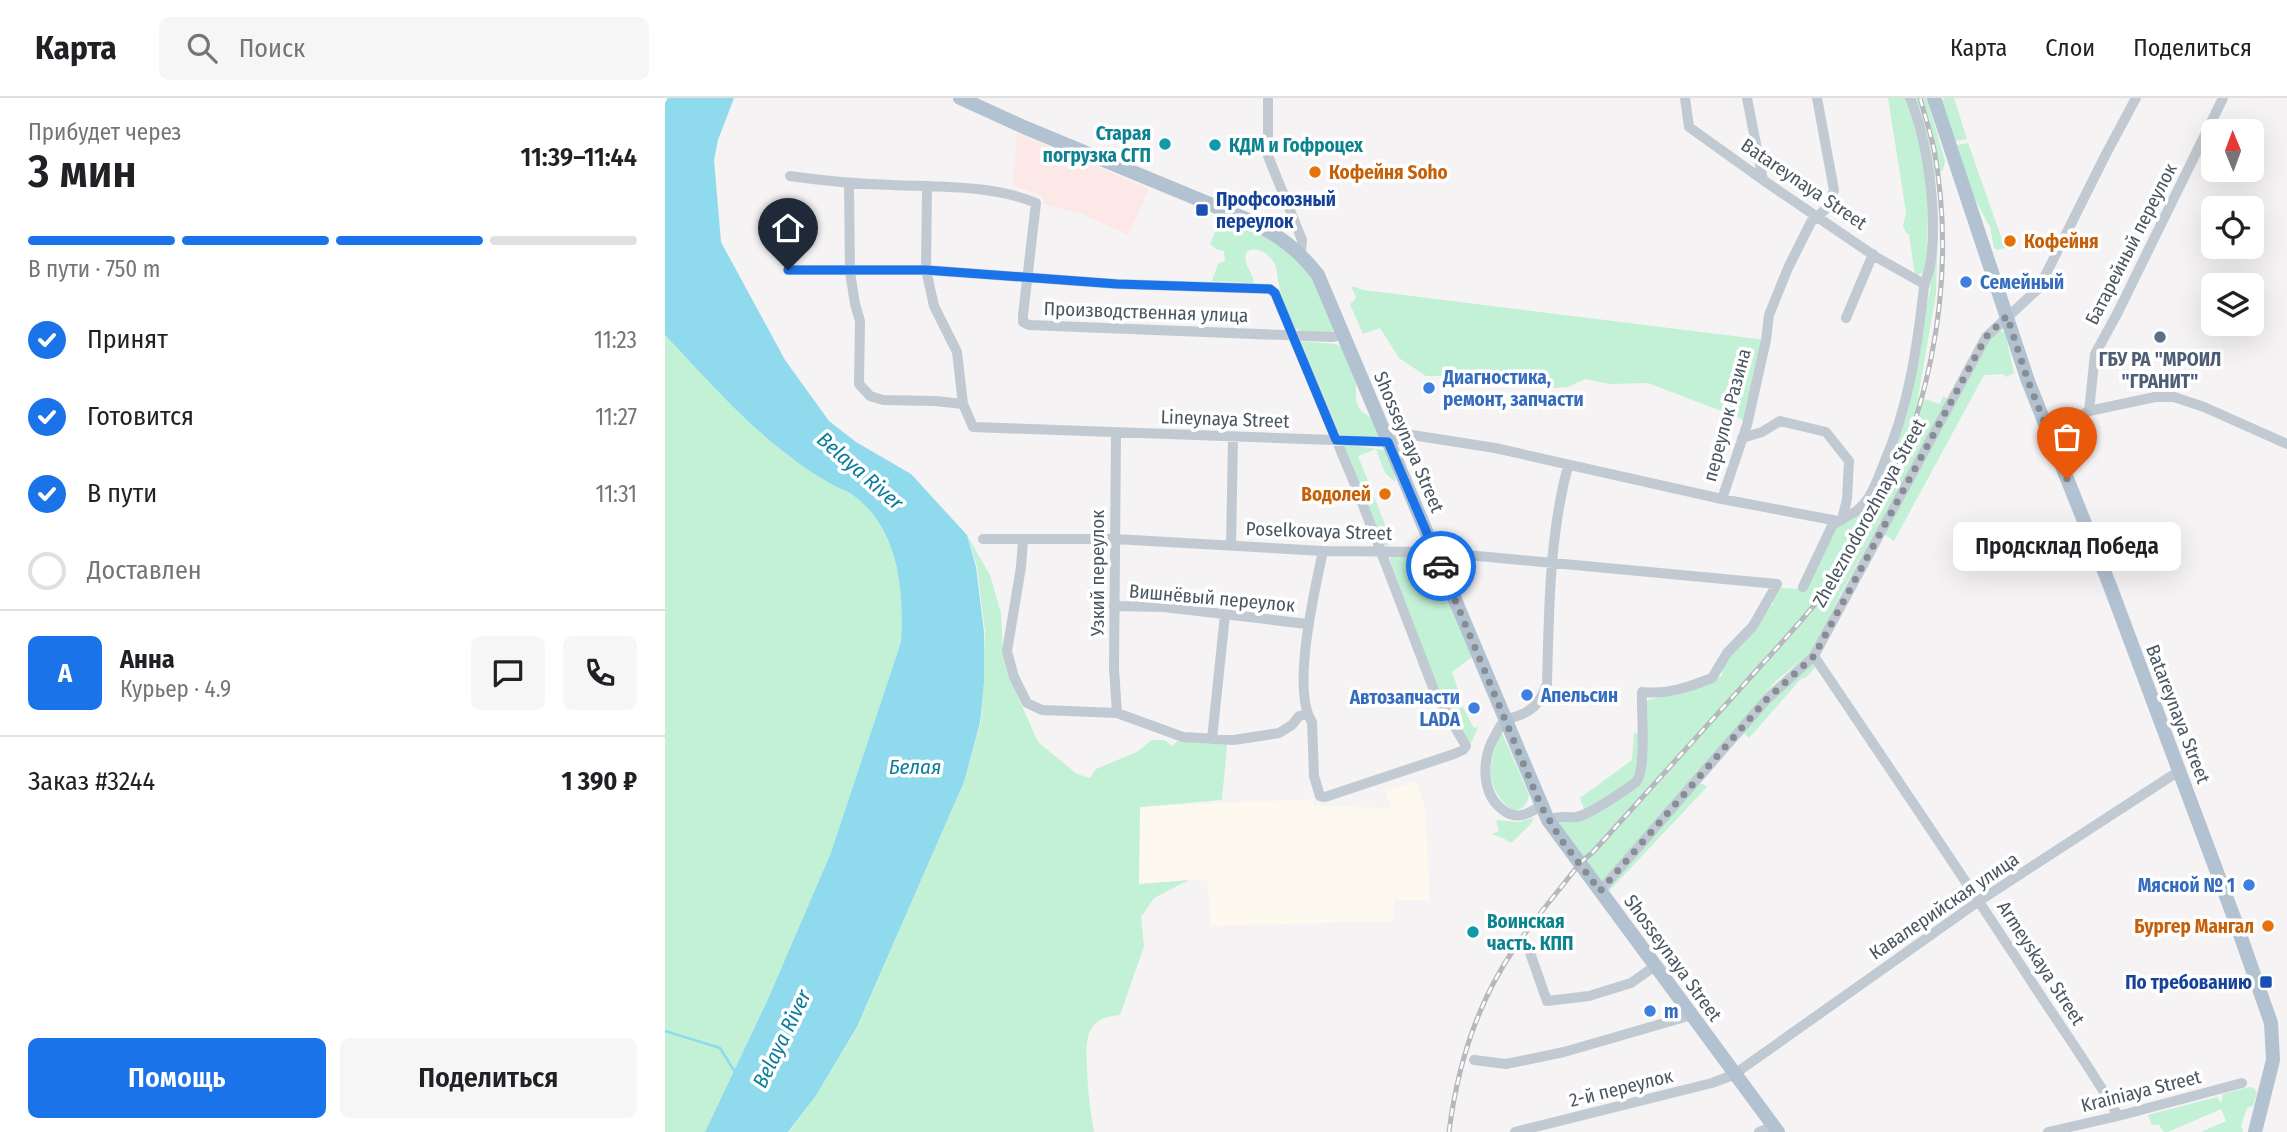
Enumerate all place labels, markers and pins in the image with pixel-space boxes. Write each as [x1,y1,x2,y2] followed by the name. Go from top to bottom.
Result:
[1043,122,1151,167] place label: Старая погрузка СГП
[1229,134,1364,157] place label: КДМ и Гофроцех
[1157,136,1173,152] marker: Старая погрузка СГП
[1207,137,1223,153] marker: КДМ и Гофроцех
[1329,161,1448,184] place label: Кофейня Soho
[1307,164,1323,180] marker: Кофейня Soho
[1216,188,1336,233] place label: Профсоюзный переулок
[758,198,818,270] pin
[1194,202,1210,218] marker: Профсоюзный переулок
[2024,230,2099,253] place label: Кофейня
[2002,233,2018,249] marker: Кофейня
[1980,271,2064,294] place label: Семейный
[1958,274,1974,290] marker: Семейный
[2152,329,2168,345] marker: ГБУ РА "МРОИЛ "ГРАНИТ"
[2099,348,2221,393] place label: ГБУ РА "МРОИЛ "ГРАНИТ"
[1442,366,1584,411] place label: Диагностика, ремонт, запчасти
[1421,380,1437,396] marker: Диагностика, ремонт, запчасти
[2037,407,2097,479] pin
[1301,483,1371,506] place label: Водолей
[1377,486,1393,502] marker: Водолей
[1953,521,2181,570] callout: Продсклад Победа
[1540,684,1618,707] place label: Апельсин
[1349,686,1461,731] place label: Автозапчасти LADA
[1519,687,1535,703] marker: Апельсин
[1466,700,1482,716] marker: Автозапчасти LADA
[2138,874,2235,897] place label: Мясной № 1
[2241,877,2257,893] marker: Мясной № 1
[1487,910,1573,955] place label: Воинская часть. КПП
[2134,915,2254,938] place label: Бургер Мангал
[2260,918,2276,934] marker: Бургер Мангал
[1465,924,1481,940] marker: Воинская часть. КПП
[2125,971,2252,994] place label: По требованию
[2258,974,2274,990] marker: По требованию
[1664,1000,1679,1023] place label: m
[1642,1003,1658,1019] marker: m

